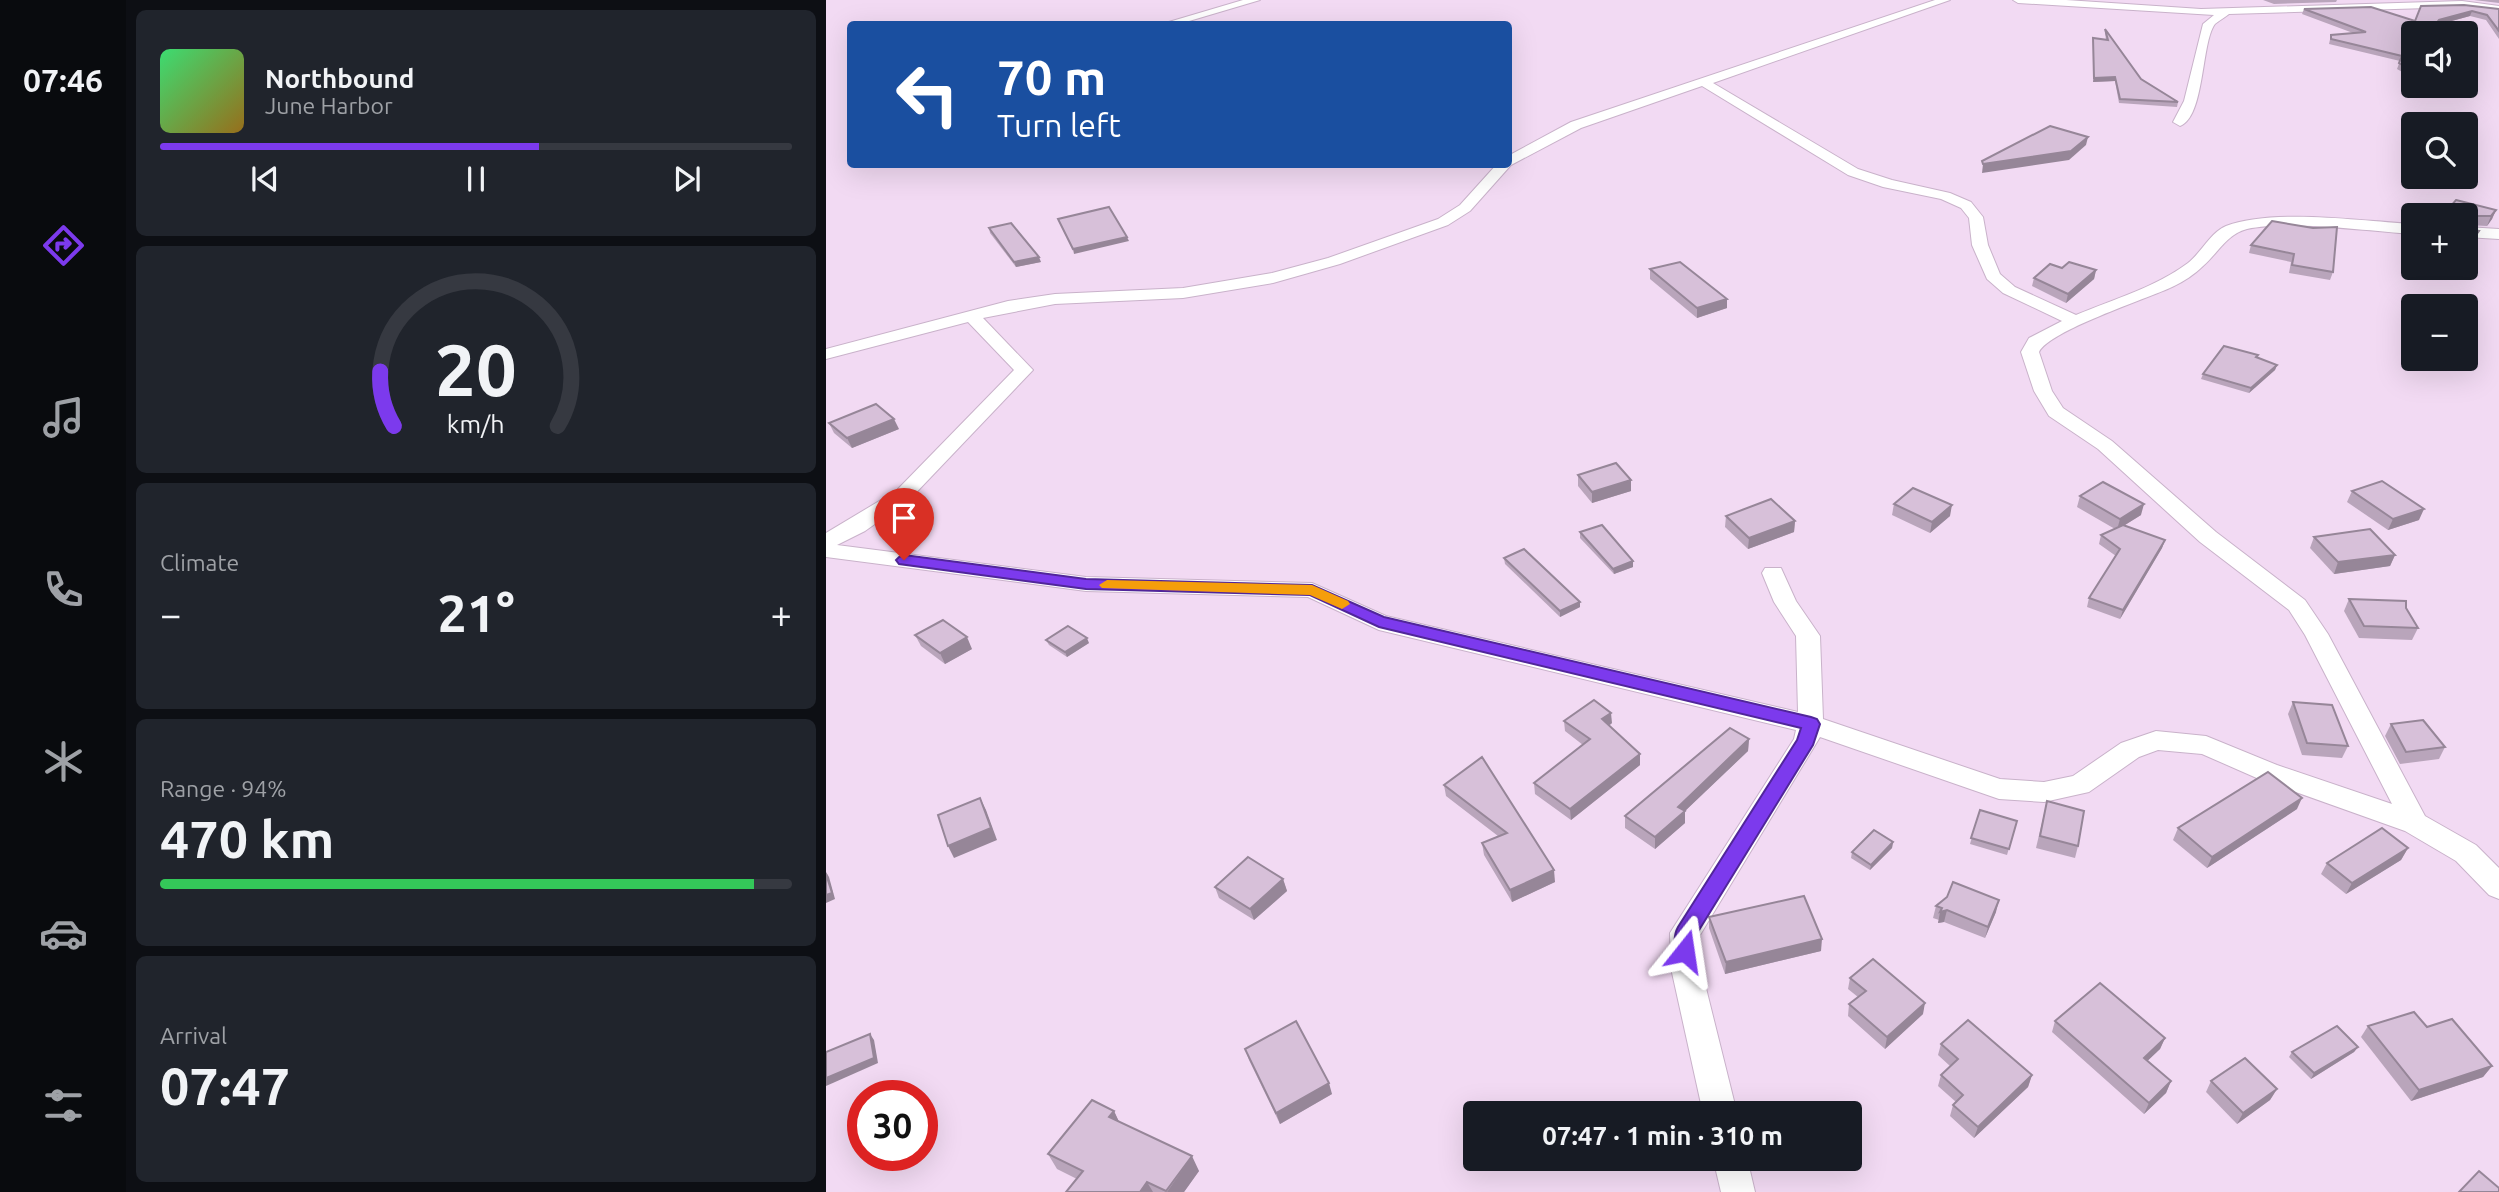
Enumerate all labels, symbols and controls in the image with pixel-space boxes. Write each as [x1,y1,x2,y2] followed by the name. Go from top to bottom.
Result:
[2401,21,2478,371] map controls
[2401,21,2478,98] button: sound
[882,49,973,140] icon: left
[997,49,1106,104] text: 70 m
[23,62,103,98] text: 07:46
[265,64,414,93] text: Northbound
[265,93,393,118] text: June Harbor
[997,107,1121,143] text: Turn left
[2401,112,2478,189] button: search
[246,160,284,198] icon: previous
[457,160,495,198] icon: pause
[668,160,706,198] icon: next
[2401,203,2478,280] button: +
[39,221,88,270] icon: directions
[2401,294,2478,371] button: −
[435,328,517,410] text: 20
[39,393,88,442] icon: music
[447,409,505,437] text: km/h
[874,488,934,560] pin
[885,499,923,537] icon: arrive
[160,550,239,575] text: Climate
[39,565,88,614] icon: phone
[437,584,515,642] text: 21°
[160,593,181,635] text: −
[771,593,792,635] text: +
[39,737,88,786] icon: climate
[160,776,287,801] text: Range · 94%
[160,810,334,868] text: 470 km
[39,909,88,958] icon: car
[1648,914,1722,988] position arrow
[160,1023,227,1048] text: Arrival
[160,1057,290,1115] text: 07:47
[847,1080,938,1171] speed limit sign: 30
[39,1081,88,1130] icon: filters
[1542,1121,1783,1150] text: 07:47 · 1 min · 310 m

